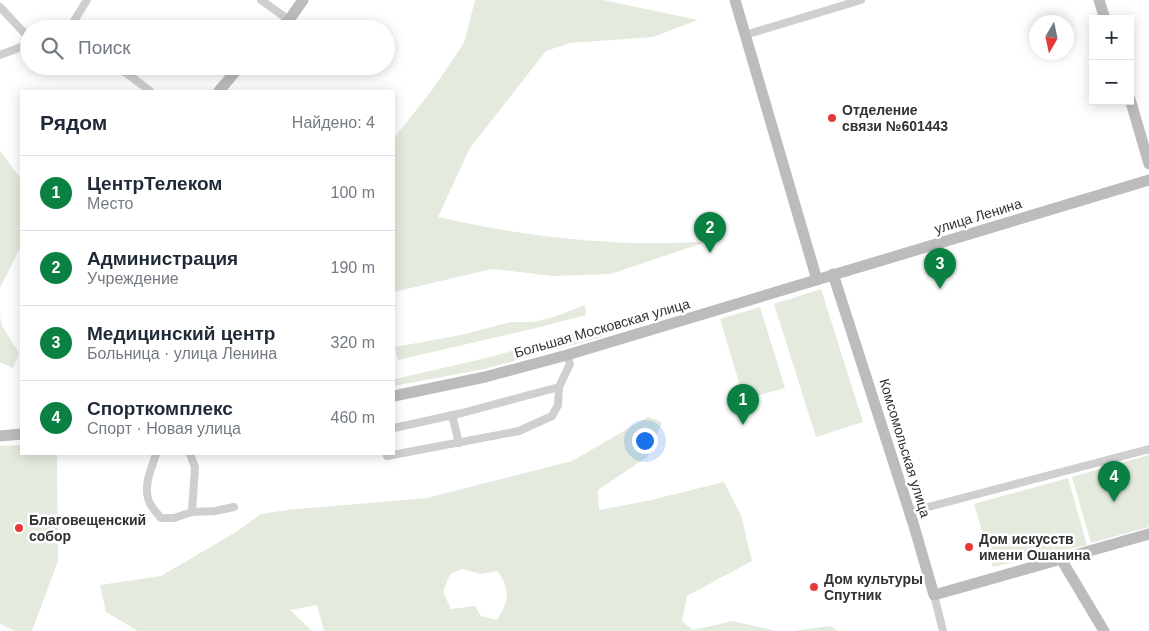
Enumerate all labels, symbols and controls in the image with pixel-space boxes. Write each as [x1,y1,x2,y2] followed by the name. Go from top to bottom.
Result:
[1029,15,1074,60] north arrow
[1089,15,1134,105] map controls
[1089,15,1134,60] button: +
[20,20,395,75] search box
[38,34,66,62] icon: search
[78,37,131,58] text: Поиск
[1089,60,1134,105] button: −
[842,102,948,134] place label: Отделение связи №601443
[40,111,107,134] text: Рядом
[826,112,838,124] marker: Отделение связи №601443
[292,114,375,131] text: Найдено: 4
[87,173,222,194] text: ЦентрТелеком
[52,184,60,201] text: 1
[331,184,375,201] text: 100 m
[87,195,133,212] text: Место
[932,195,1024,237] street label: улица Ленина
[694,212,726,253] pin: 2
[87,248,238,269] text: Администрация
[924,248,956,289] pin: 3
[52,259,60,276] text: 2
[331,259,375,276] text: 190 m
[87,270,179,287] text: Учреждение
[512,295,692,361] street label: Большая Московская улица
[87,323,275,344] text: Медицинский центр
[52,334,60,351] text: 3
[331,334,375,351] text: 320 m
[87,345,277,362] text: Больница · улица Ленина
[876,377,934,520] street label: Комсомольская улица
[727,384,759,425] pin: 1
[87,398,233,419] text: Спорткомплекс
[52,409,60,426] text: 4
[331,409,375,426] text: 460 m
[87,420,241,437] text: Спорт · Новая улица
[632,428,658,454] your location
[1098,461,1130,502] pin: 4
[29,512,146,544] place label: Благовещенский собор
[13,522,25,534] marker: Благовещенский собор
[979,531,1091,563] place label: Дом искусств имени Ошанина
[963,541,975,553] marker: Дом искусств имени Ошанина
[824,571,923,603] place label: Дом культуры Спутник
[808,581,820,593] marker: Дом культуры Спутник

